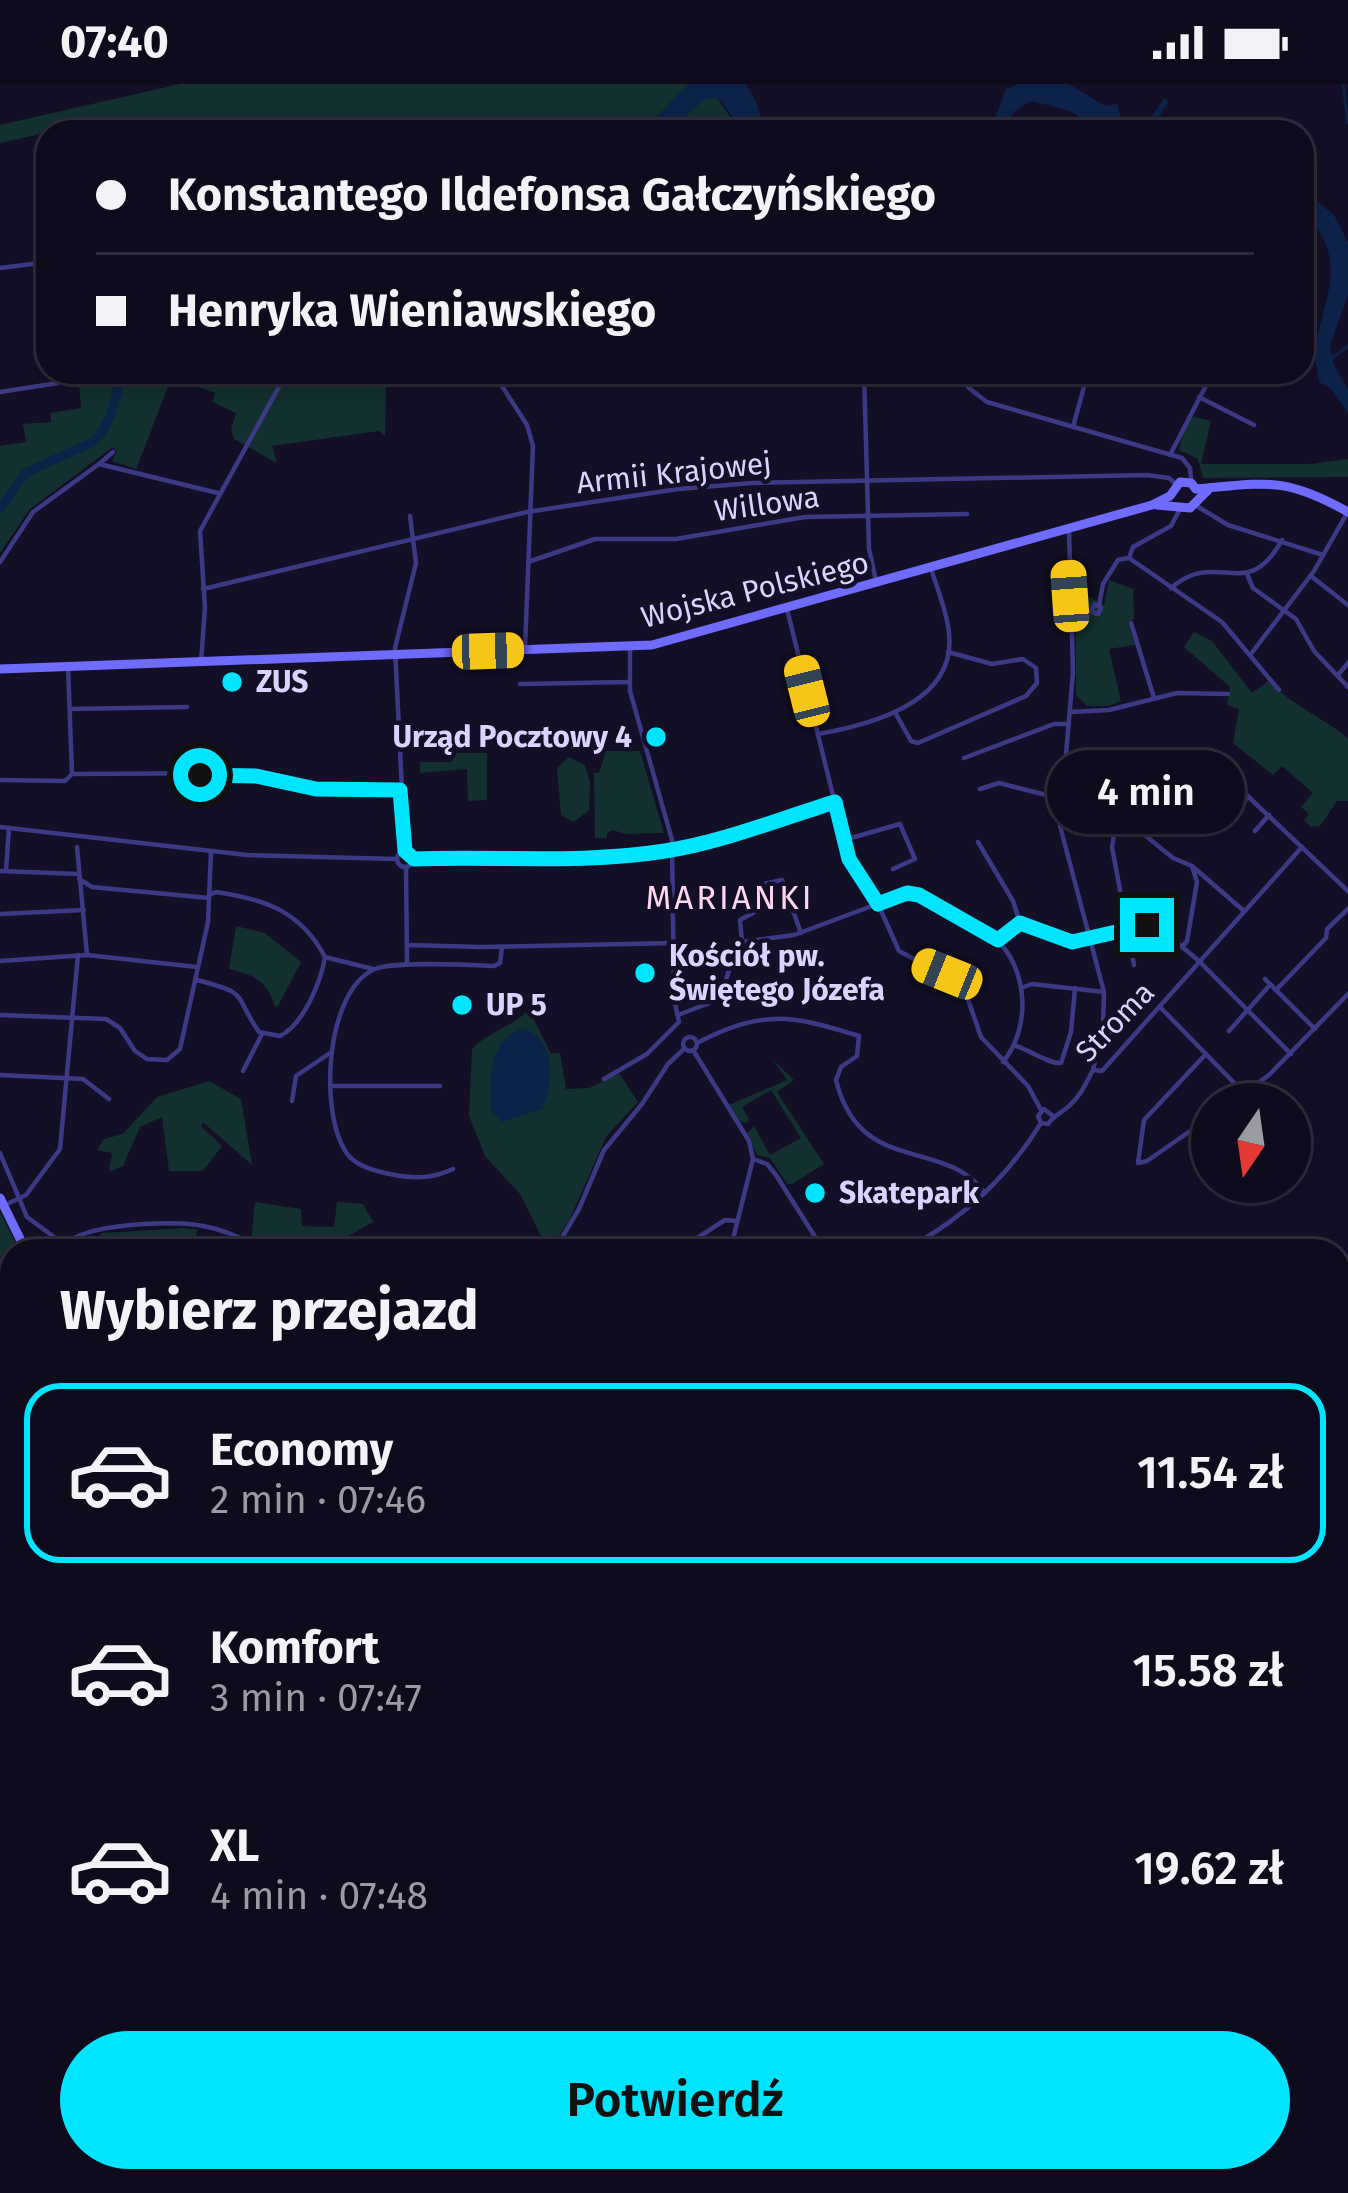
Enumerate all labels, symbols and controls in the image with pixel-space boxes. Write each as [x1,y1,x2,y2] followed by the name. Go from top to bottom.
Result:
[60,15,169,69] text: 07:40
[168,168,936,222] text: Konstantego Ildefonsa Gałczyńskiego
[168,284,656,338] text: Henryka Wieniawskiego
[575,445,773,501] street label: Armii Krajowej
[712,479,822,529] street label: Willowa
[637,544,873,636] street label: Wojska Polskiego
[1050,559,1090,633] car
[451,632,525,670] car
[781,652,833,730] car
[256,664,309,700] place label: ZUS
[219,669,245,695] marker: ZUS
[392,719,632,756] place label: Urząd Pocztowy 4
[643,724,669,750] marker: Urząd Pocztowy 4
[173,748,227,802] route start
[1048,751,1246,835] callout: 4 min
[1097,769,1195,815] text: 4 min
[646,878,814,918] district label: MARIANKI
[1120,898,1174,952] route end
[669,938,885,1008] place label: Kościół pw. Świętego Józefa
[907,944,987,1004] car
[632,960,658,986] marker: Kościół pw. Świętego Józefa
[1068,974,1162,1070] street label: Stroma
[486,987,547,1023] place label: UP 5
[449,992,475,1018] marker: UP 5
[1191,1083,1311,1203] north arrow
[1191,1083,1311,1203] map controls
[839,1175,979,1211] place label: Skatepark
[802,1180,828,1206] marker: Skatepark
[60,1279,479,1343] text: Wybierz przejazd
[66,1419,174,1527] icon: car
[210,1423,393,1477] text: Economy
[1137,1446,1284,1500] text: 11.54 zł
[210,1477,426,1523] text: 2 min · 07:46
[66,1617,174,1725] icon: car
[210,1621,379,1675] text: Komfort
[1132,1644,1284,1698] text: 15.58 zł
[210,1675,422,1721] text: 3 min · 07:47
[66,1815,174,1923] icon: car
[210,1819,259,1873] text: XL
[1134,1842,1284,1896] text: 19.62 zł
[210,1873,428,1919] text: 4 min · 07:48
[60,2031,1290,2169] button: Potwierdź

